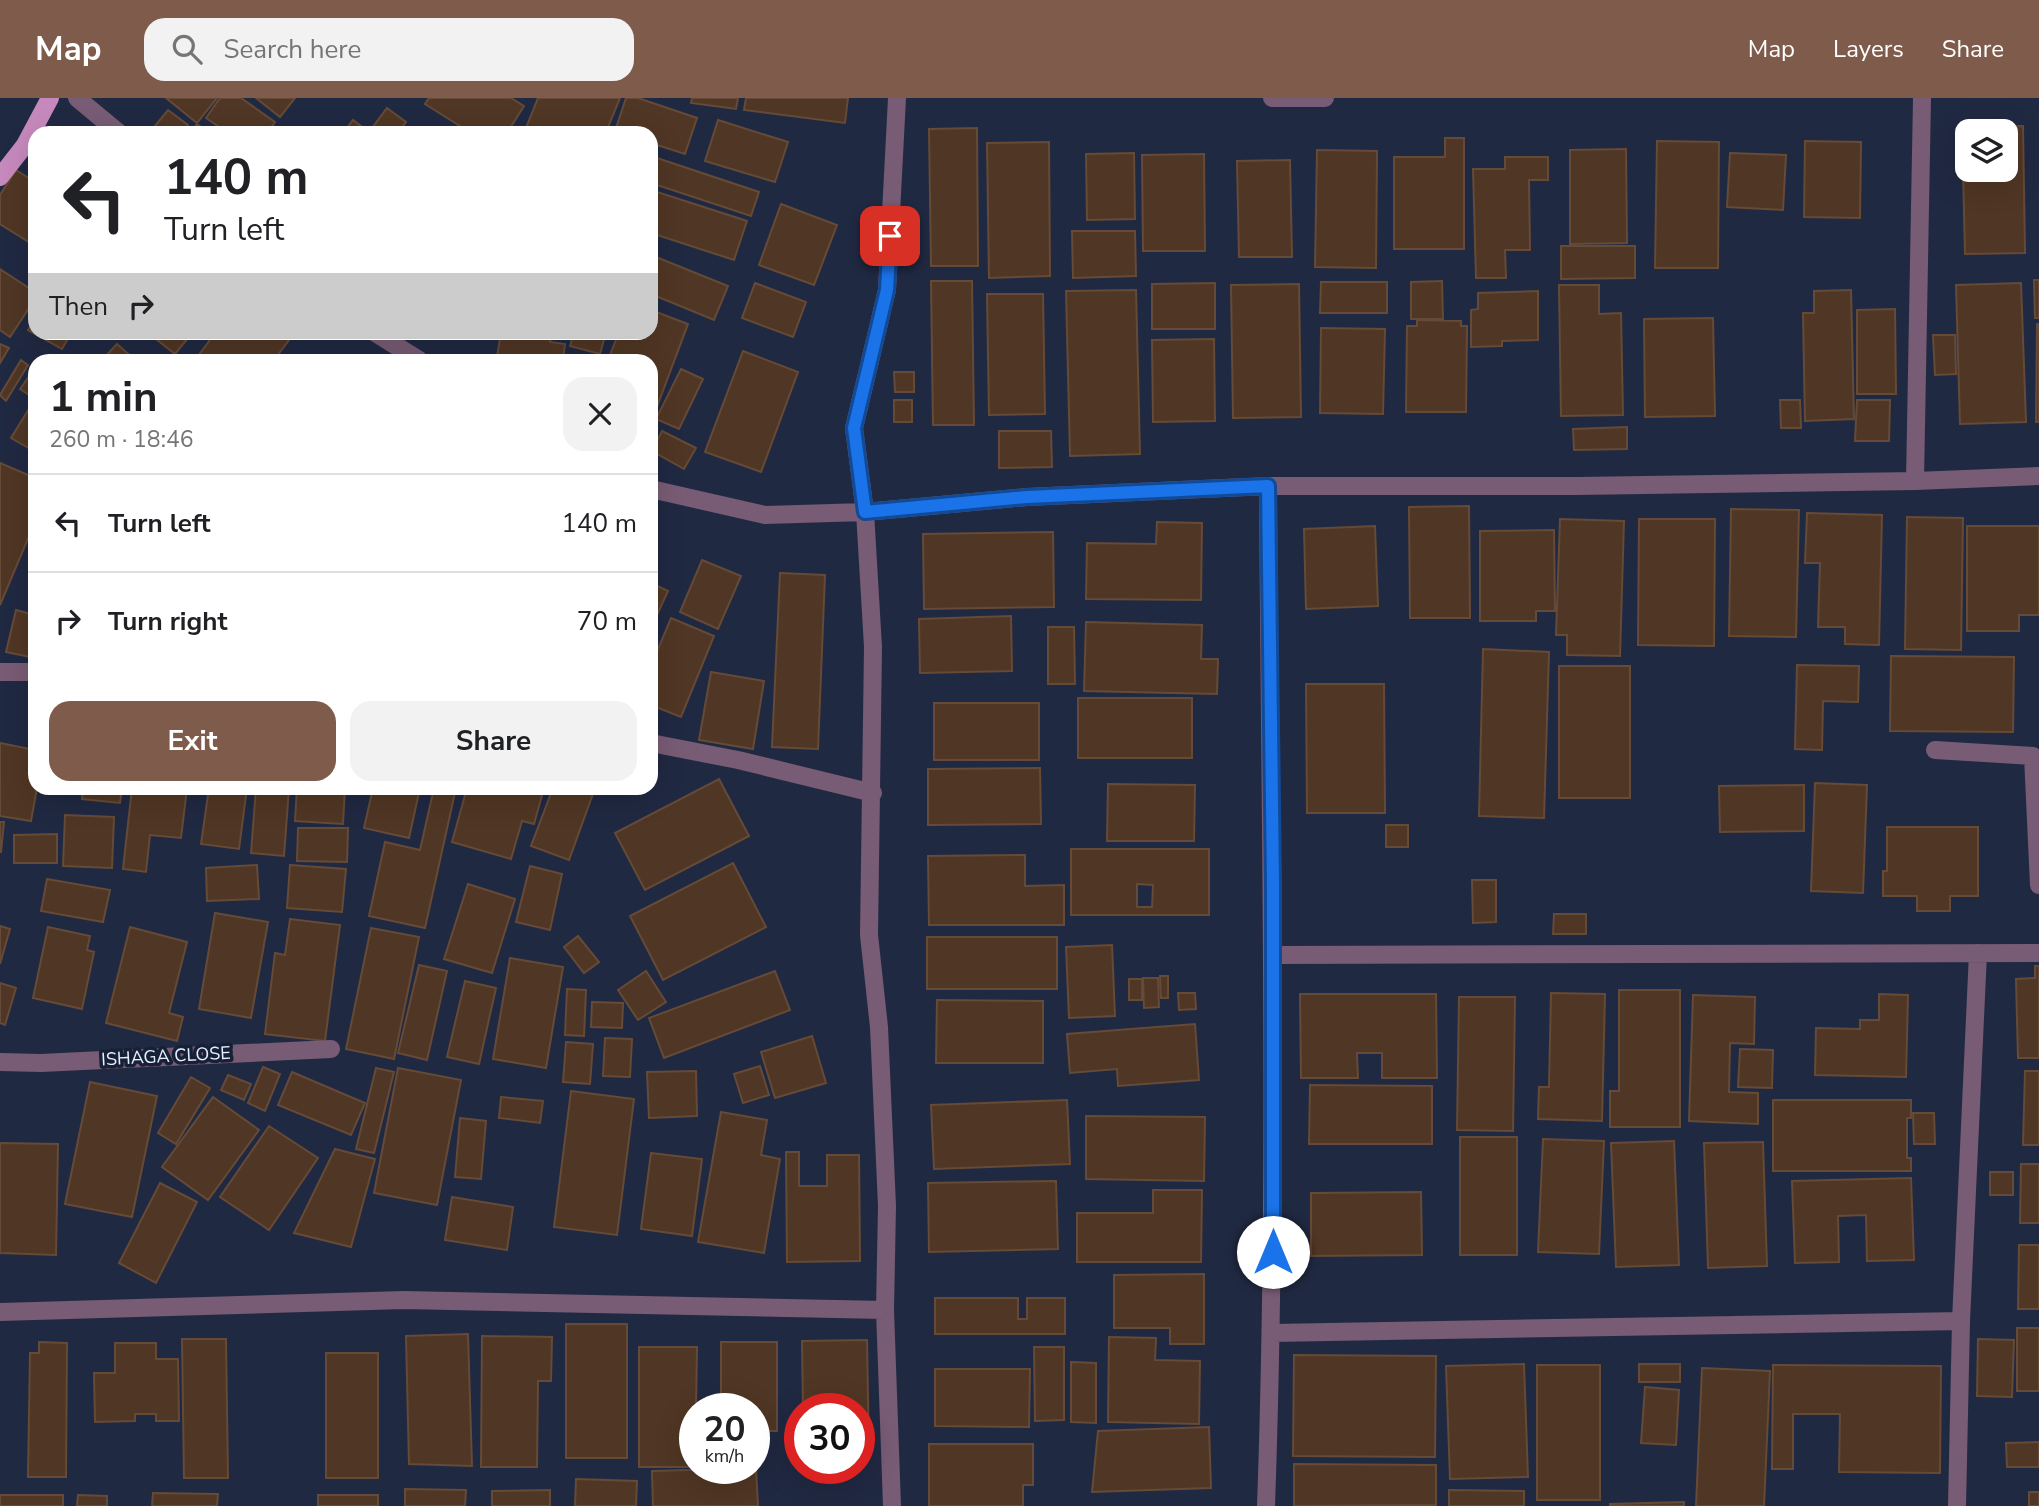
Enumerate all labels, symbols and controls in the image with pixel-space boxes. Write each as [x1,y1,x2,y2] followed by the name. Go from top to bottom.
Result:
[144,18,634,81] search box
[35,27,102,72] text: Map
[168,30,206,68] icon: search
[224,32,361,67] text: Search here
[1748,33,1795,65] text: Map
[1833,33,1904,65] text: Layers
[1942,33,2004,65] text: Share
[1955,119,2018,182] map controls
[1955,119,2018,182] button: layers
[164,144,308,211] text: 140 m
[49,154,140,245] icon: left
[860,206,920,266] pin
[164,208,284,251] text: Turn left
[871,217,909,255] icon: arrive
[122,287,160,325] icon: right
[49,289,108,324] text: Then
[49,369,158,426] text: 1 min
[563,377,637,451] button: close
[49,424,194,455] text: 260 m · 18:46
[49,504,87,542] icon: left
[108,506,211,541] text: Turn left
[561,506,637,541] text: 140 m
[49,602,87,640] icon: right
[108,604,227,639] text: Turn right
[577,604,637,639] text: 70 m
[49,701,336,781] button: Exit
[350,701,637,781] button: Share
[101,1041,231,1071] street label: ISHAGA CLOSE
[1236,1215,1310,1289] position arrow
[784,1393,875,1484] speed limit sign: 30
[703,1406,746,1453] text: 20
[705,1444,744,1468] text: km/h

